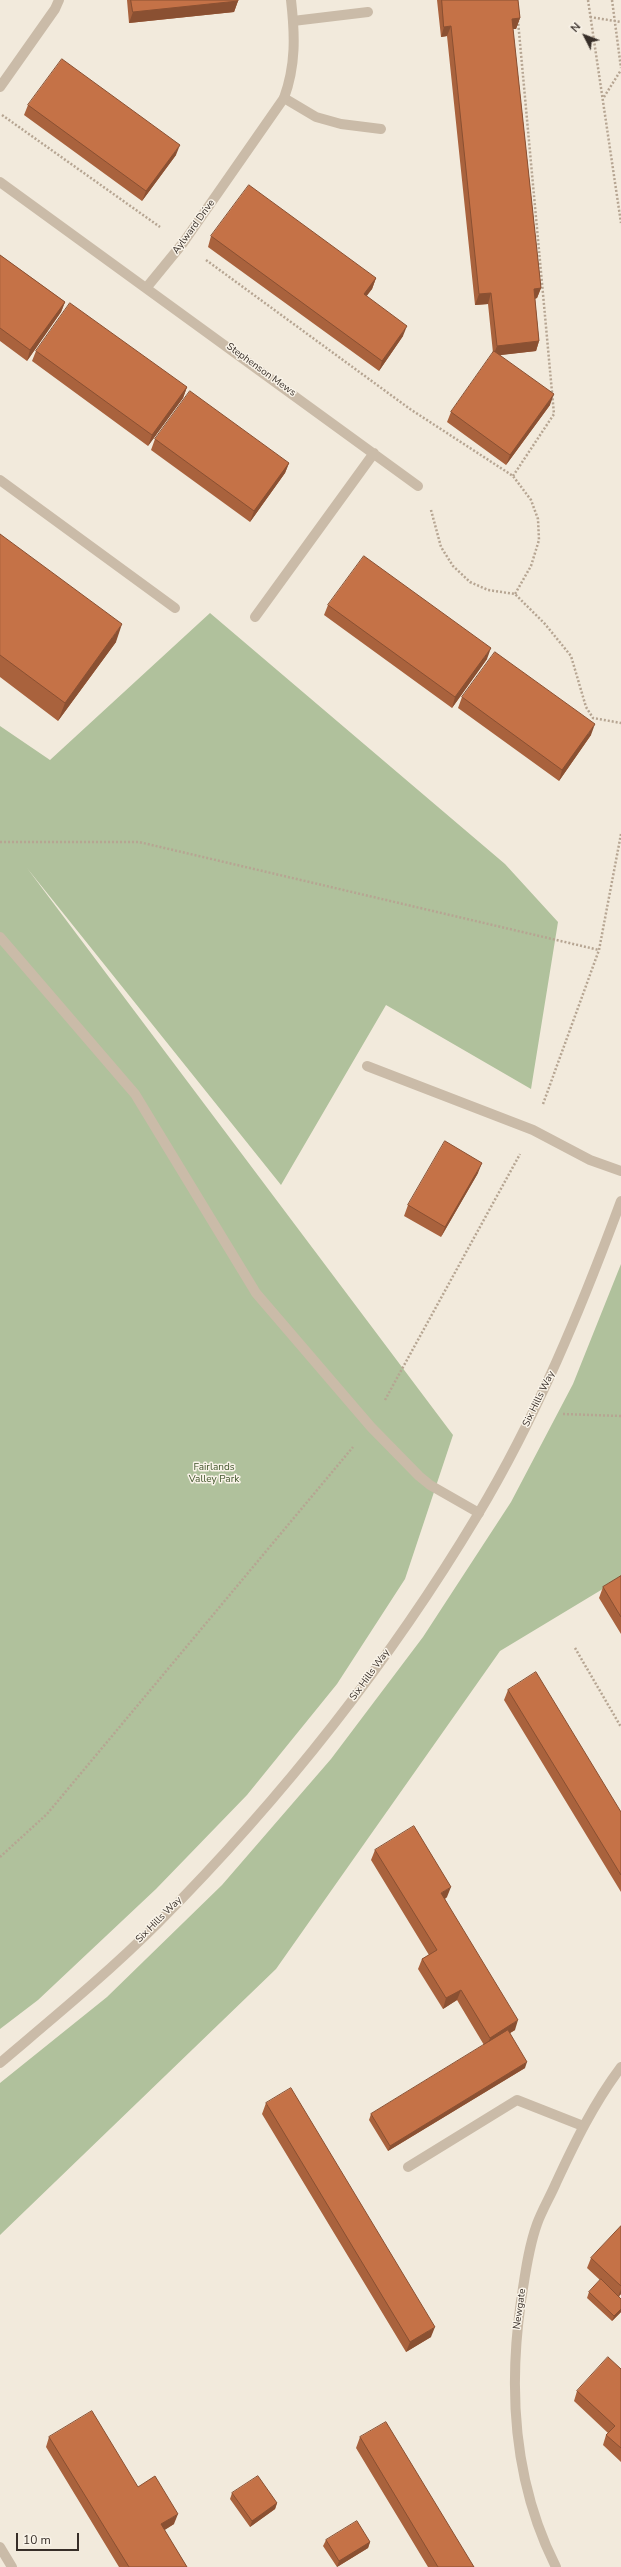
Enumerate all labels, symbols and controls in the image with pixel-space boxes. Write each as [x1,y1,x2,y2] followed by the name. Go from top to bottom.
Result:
[565,16,605,56] north arrow
[567,20,584,36] text: N
[170,197,218,257] street label: Aylward Drive
[224,341,298,399] street label: Stephenson Mews
[520,1369,558,1429] street label: Six Hills Way
[189,1462,239,1486] park label: Fairlands Valley Park
[347,1647,393,1703] street label: Six Hills Way
[133,1894,185,1946] street label: Six Hills Way
[511,2288,529,2330] street label: Newgate
[18,2525,81,2551] scale bar
[23,2532,51,2548] text: 10 m

